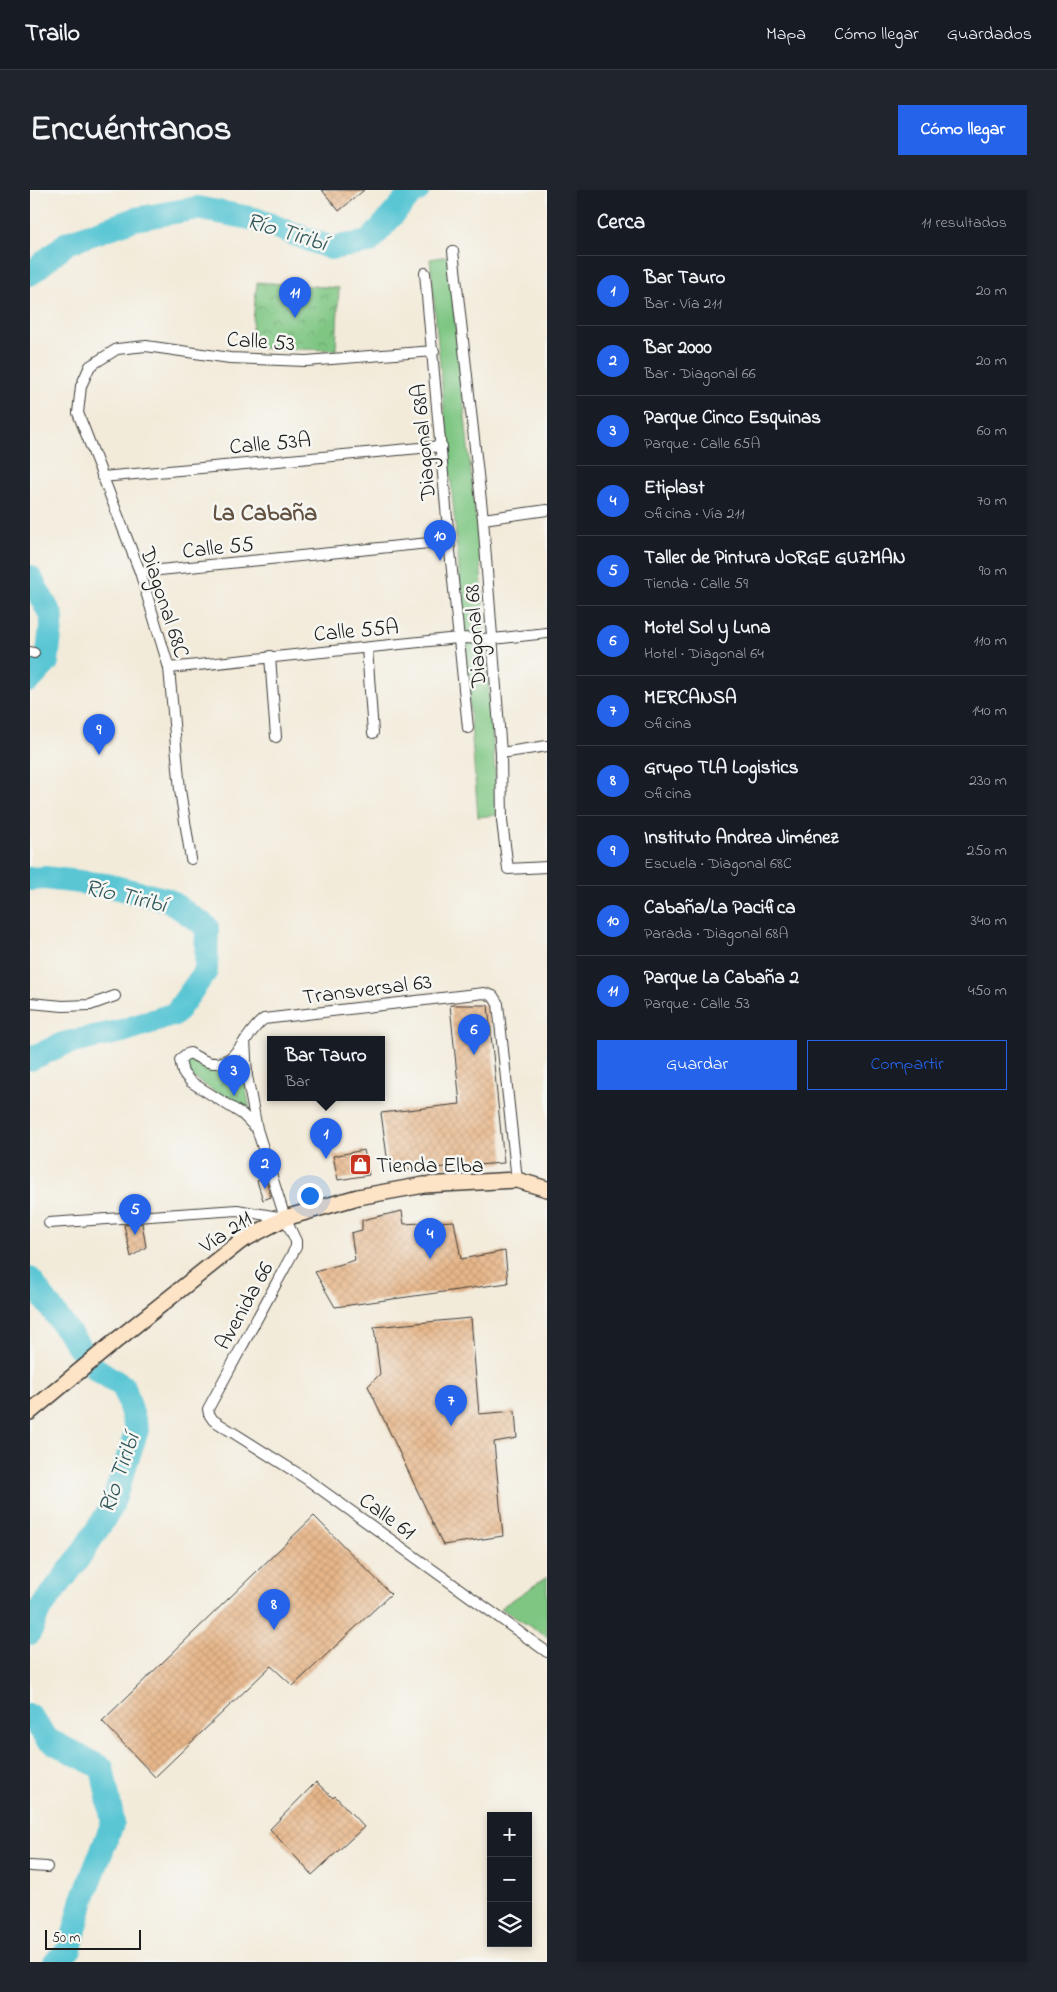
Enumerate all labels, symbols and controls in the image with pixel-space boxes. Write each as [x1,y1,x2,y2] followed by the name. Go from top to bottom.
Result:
[25,17,80,52] text: Trailo
[766,22,806,48] text: Mapa
[834,22,919,48] text: Cómo llegar
[947,22,1032,48] text: Guardados
[30,105,232,156] text: Encuéntranos
[898,105,1027,155] button: Cómo llegar
[242,205,335,263] water label: Río Tiribí
[597,208,645,238] text: Cerca
[921,211,1007,235] text: 11 resultados
[644,265,725,292] text: Bar Tauro
[279,277,311,318] pin: 11
[610,279,616,303] text: 1
[976,279,1007,303] text: 20 m
[644,292,722,316] text: Bar · Vía 211
[226,325,296,361] street label: Calle 53
[644,335,712,362] text: Bar 2000
[609,349,617,373] text: 2
[976,349,1007,373] text: 20 m
[644,362,756,386] text: Bar · Diagonal 66
[404,382,447,502] street label: Diagonal 68A
[644,405,821,432] text: Parque Cinco Esquinas
[610,419,616,443] text: 3
[977,419,1007,443] text: 60 m
[228,425,312,464] street label: Calle 53A
[644,432,760,456] text: Parque · Calle 65A
[644,475,705,502] text: Etiplast
[610,489,616,513] text: 4
[977,489,1007,513] text: 70 m
[213,497,317,532] district label: La Cabaña
[644,502,745,526] text: Oficina · Vía 211
[424,520,456,561] pin: 10
[181,529,256,569] street label: Calle 55
[129,542,196,663] street label: Diagonal 68C
[644,545,906,572] text: Taller de Pintura JORGE GUZMAN
[608,559,618,583] text: 5
[979,559,1007,583] text: 90 m
[644,572,748,596] text: Tienda · Calle 59
[457,583,498,689] street label: Diagonal 68
[312,612,400,652] street label: Calle 55A
[644,615,770,642] text: Motel Sol y Luna
[609,629,617,653] text: 6
[973,629,1007,653] text: 110 m
[644,642,764,666] text: Hotel · Diagonal 64
[644,685,737,712] text: MERCANSA
[610,699,616,723] text: 7
[972,699,1007,723] text: 140 m
[644,712,691,736] text: Oficina
[83,714,115,755] pin: 9
[644,755,798,782] text: Grupo TLA Logistics
[610,769,616,793] text: 8
[969,769,1007,793] text: 230 m
[644,782,691,806] text: Oficina
[644,825,838,852] text: Instituto Andrea Jiménez
[611,839,615,863] text: 9
[967,839,1007,863] text: 250 m
[644,852,792,876] text: Escuela · Diagonal 68C
[81,871,173,925] water label: Río Tiribí
[644,895,795,922] text: Cabaña/La Pacifica
[607,909,619,933] text: 10
[970,909,1007,933] text: 340 m
[644,922,788,946] text: Parada · Diagonal 68A
[644,965,799,992] text: Parque La Cabaña 2
[301,967,434,1015] street label: Transversal 63
[608,979,618,1003] text: 11
[968,979,1007,1003] text: 450 m
[644,992,750,1016] text: Parque · Calle 53
[458,1014,490,1055] pin: 6
[267,1036,385,1101] popup
[597,1040,797,1090] button: Guardar
[807,1040,1007,1090] button: Compartir
[285,1043,367,1070] text: Bar Tauro
[218,1055,250,1096] pin: 3
[285,1070,310,1094] text: Bar
[310,1118,342,1159] pin: 1
[249,1148,281,1189] pin: 2
[376,1151,484,1183] place label: Tienda Elba
[348,1152,372,1176] shop icon: Tienda Elba
[297,1183,323,1209] your location
[119,1194,151,1235] pin: 5
[193,1204,260,1263] street label: Vía 211
[414,1218,446,1259] pin: 4
[208,1256,283,1356] street label: Avenida 66
[435,1385,467,1426] pin: 7
[90,1425,152,1519] water label: Río Tiribí
[351,1486,421,1549] street label: Calle 61
[258,1589,290,1630] pin: 8
[487,1812,532,1947] map controls
[487,1812,532,1857] button: +
[487,1857,532,1902] button: −
[487,1902,532,1947] button: layers
[45,1927,141,1950] scale bar
[52,1928,80,1949] text: 50 m

